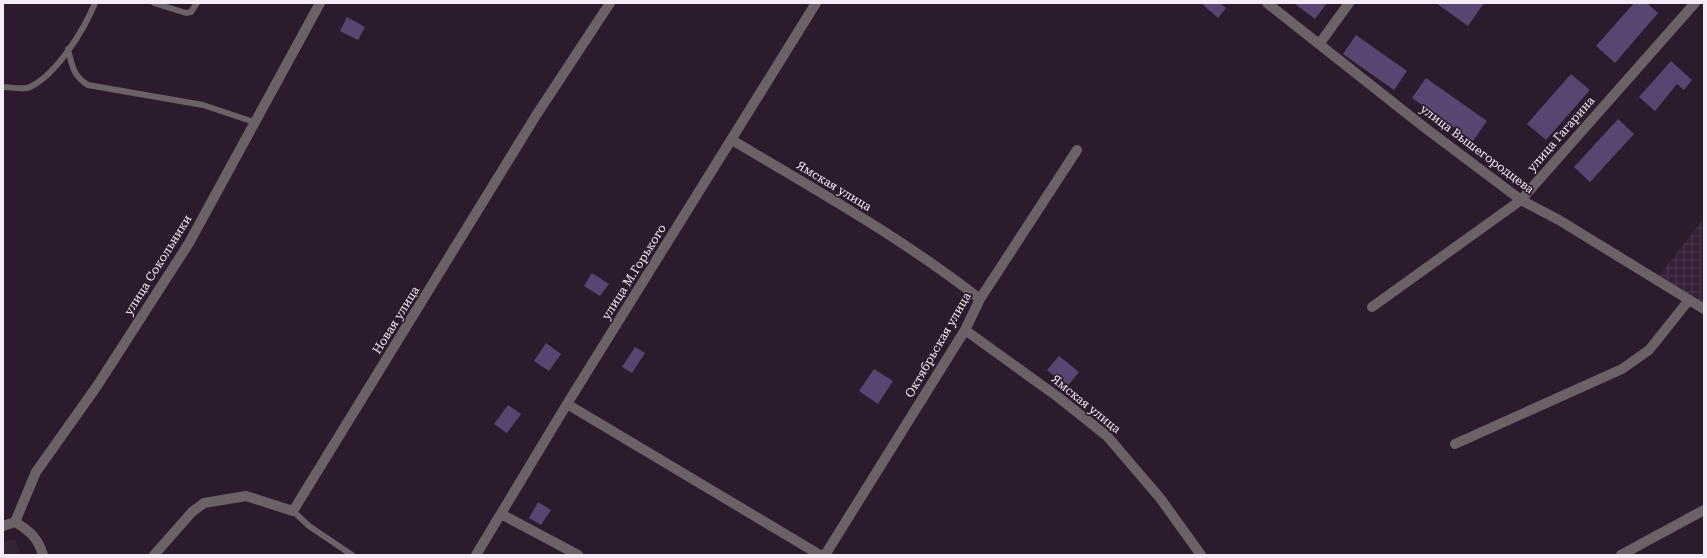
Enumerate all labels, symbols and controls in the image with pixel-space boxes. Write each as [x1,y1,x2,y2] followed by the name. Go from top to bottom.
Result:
[1525,93,1598,174] street label: улица Гагарина
[1417,102,1537,197] street label: улица Вышегородцева
[794,158,874,214] street label: Ямская улица
[121,212,195,318] street label: улица Сокольники
[599,222,669,322] street label: улица М.Горького
[370,283,423,356] street label: Новая улица
[902,290,974,400] street label: Октябрьская улица
[1049,372,1124,436] street label: Ямская улица

